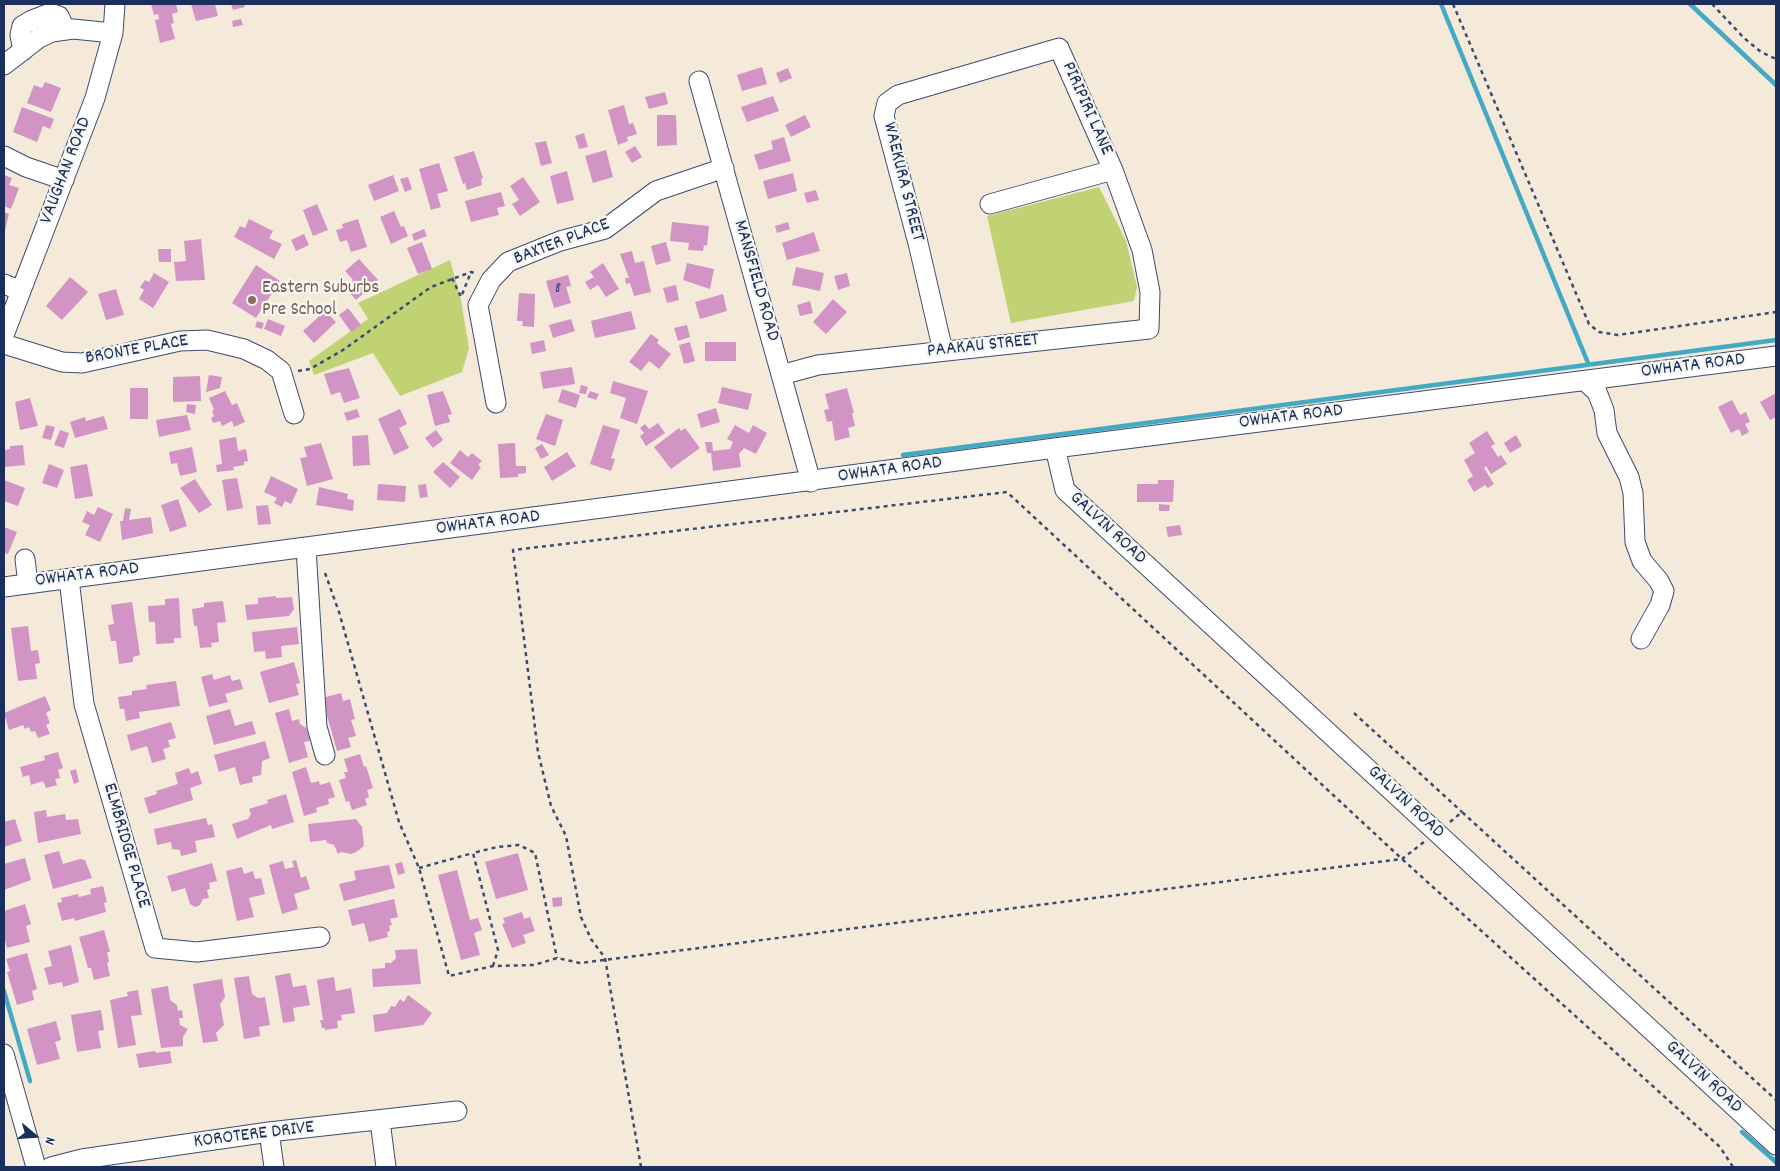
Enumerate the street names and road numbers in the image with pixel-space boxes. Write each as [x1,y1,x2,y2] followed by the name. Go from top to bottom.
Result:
[1055,59,1117,159] street label: PIRIPIRI LANE
[36,114,98,228] street label: VAUGHAN ROAD
[876,120,928,244] street label: WAEKURA STREET
[511,214,613,272] street label: BAXTER PLACE
[727,218,783,344] street label: MANSFIELD ROAD
[926,330,1040,364] street label: PAAKAU STREET
[84,331,190,371] street label: BRONTE PLACE
[1640,349,1746,385] street label: OWHATA ROAD
[1238,400,1344,436] street label: OWHATA ROAD
[837,452,943,490] street label: OWHATA ROAD
[1064,488,1150,570] street label: GALVIN ROAD
[435,506,541,542] street label: OWHATA ROAD
[34,558,140,594] street label: OWHATA ROAD
[1362,762,1448,844] street label: GALVIN ROAD
[96,781,154,911] street label: ELMBRIDGE PLACE
[1660,1037,1746,1119] street label: GALVIN ROAD
[193,1117,315,1155] street label: KOROTERE DRIVE

